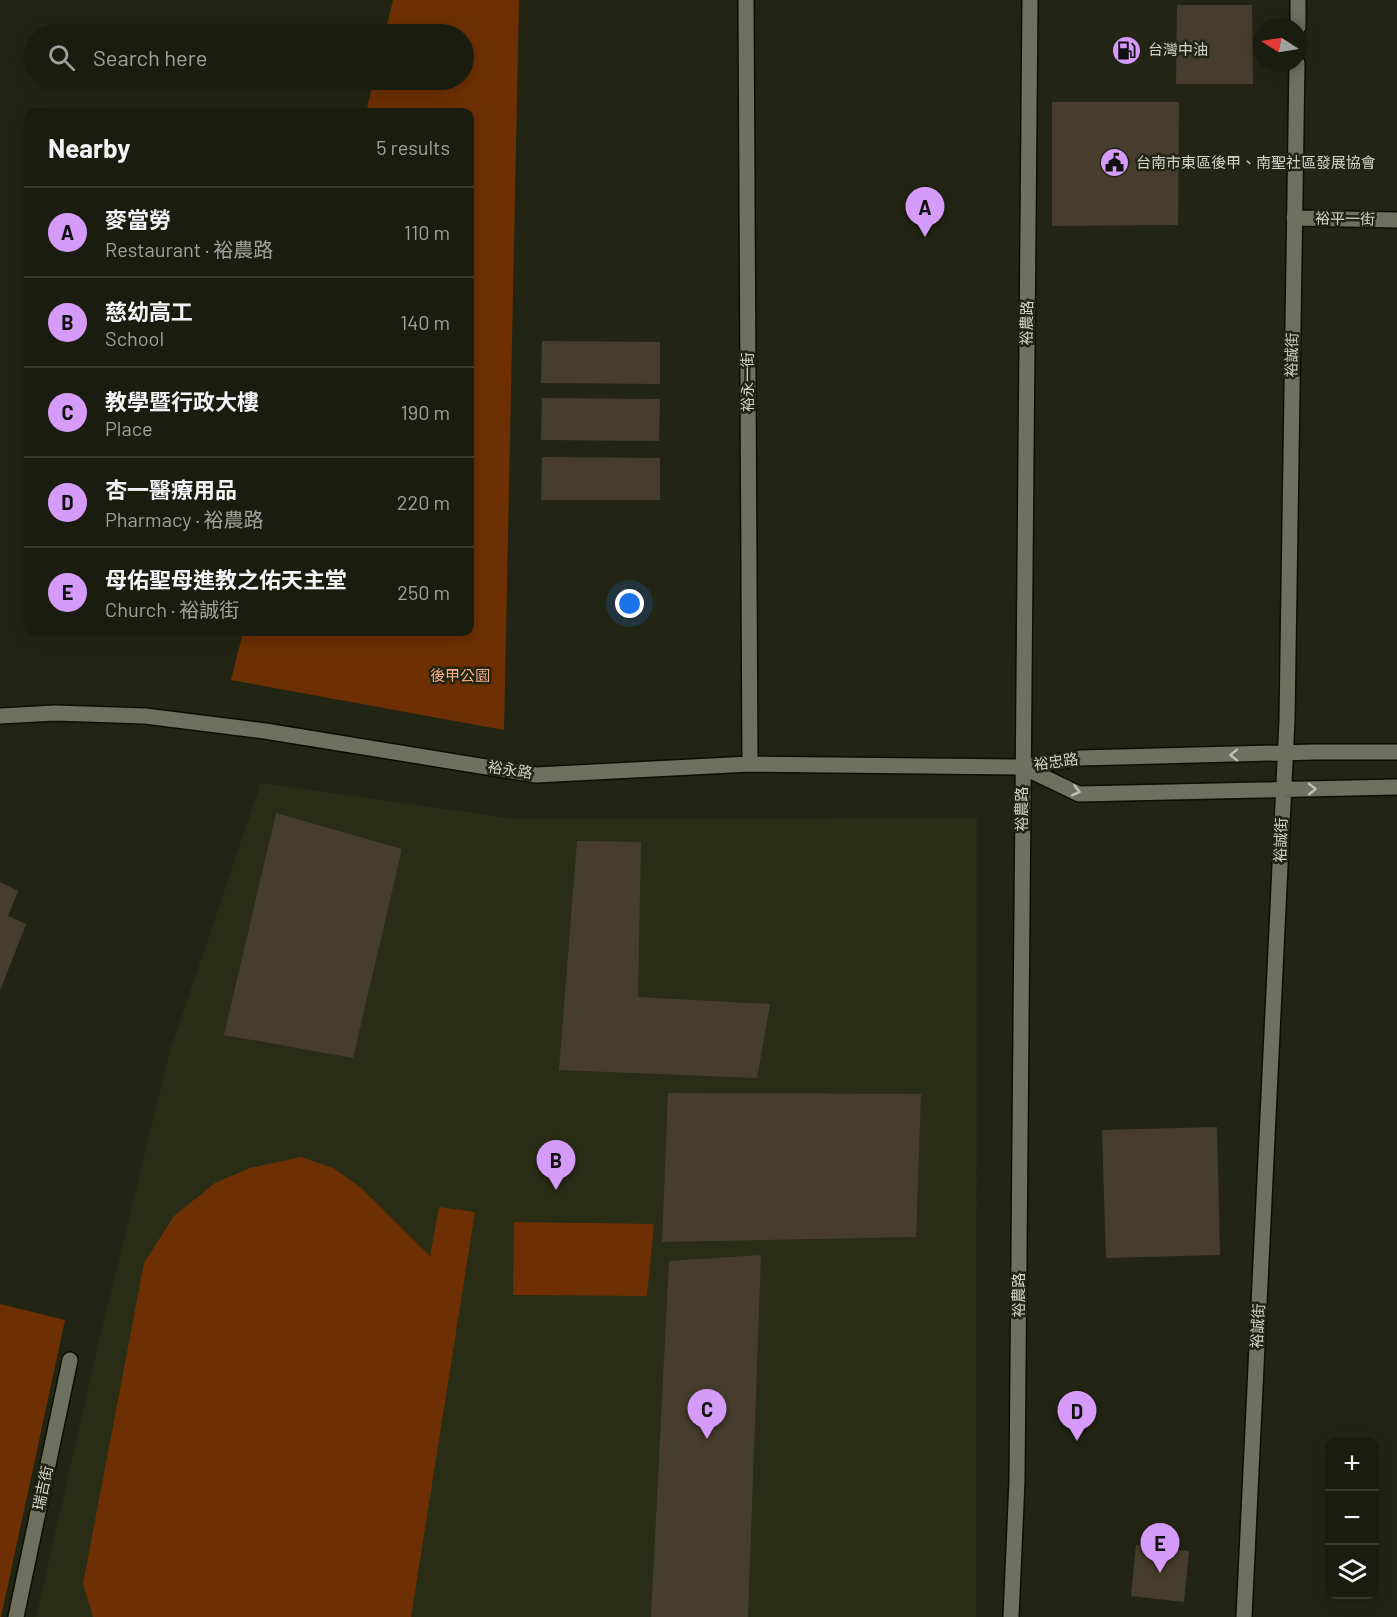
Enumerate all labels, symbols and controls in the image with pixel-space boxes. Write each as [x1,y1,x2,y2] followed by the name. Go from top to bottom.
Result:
[1253,18,1307,72] north arrow
[24,24,474,90] search box
[1111,34,1143,66] fuel station icon: 台灣中油
[1148,40,1208,58] place label: 台灣中油
[45,41,78,74] icon: search
[93,44,207,70] text: Search here
[48,132,130,163] text: Nearby
[376,135,450,159] text: 5 results
[1099,147,1131,179] public building icon: 台南市東區後甲、南聖社區發展協會
[1136,153,1376,171] place label: 台南市東區後甲、南聖社區發展協會
[906,188,944,237] pin: A
[105,206,171,232] text: 麥當勞
[1315,208,1375,228] street label: 裕平一街
[61,220,74,244] text: A
[404,220,450,244] text: 110 m
[105,237,273,261] text: Restaurant · 裕農路
[105,298,193,324] text: 慈幼高工
[1017,300,1035,346] street label: 裕農路
[61,310,74,334] text: B
[400,310,450,334] text: 140 m
[105,326,164,350] text: School
[1282,332,1300,378] street label: 裕誠街
[738,352,756,412] street label: 裕永一街
[105,388,259,414] text: 教學暨行政大樓
[61,400,74,424] text: C
[401,400,450,424] text: 190 m
[105,416,153,440] text: Place
[105,476,237,502] text: 杏一醫療用品
[61,490,74,514] text: D
[397,490,450,514] text: 220 m
[105,507,264,531] text: Pharmacy · 裕農路
[105,566,347,592] text: 母佑聖母進教之佑天主堂
[62,580,73,604] text: E
[397,580,450,604] text: 250 m
[615,589,644,618] your location
[105,597,239,621] text: Church · 裕誠街
[430,666,490,684] park label: 後甲公園
[1032,749,1079,773] street label: 裕忠路
[1229,749,1238,761] one-way arrow
[487,757,534,781] street label: 裕永路
[1071,783,1081,796] one-way arrow
[1308,783,1317,795] one-way arrow
[1012,786,1030,832] street label: 裕農路
[1270,817,1290,863] street label: 裕誠街
[536,1140,576,1190] pin: B
[1009,1272,1027,1318] street label: 裕農路
[1247,1303,1267,1349] street label: 裕誠街
[688,1390,726,1439] pin: C
[1058,1392,1096,1441] pin: D
[1325,1437,1379,1599] map controls
[1325,1437,1379,1491] button: +
[29,1464,56,1512] street label: 瑞吉街
[1325,1491,1379,1545] button: −
[1140,1524,1180,1573] pin: E
[1325,1545,1379,1599] button: layers

